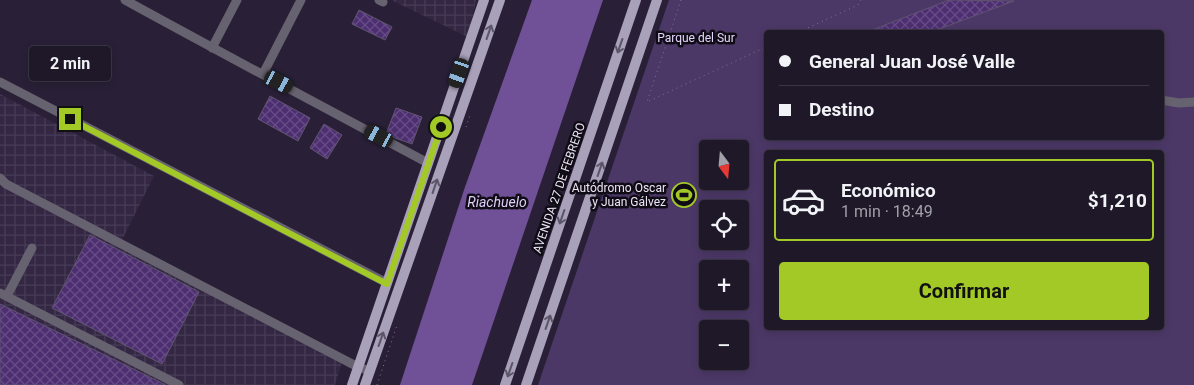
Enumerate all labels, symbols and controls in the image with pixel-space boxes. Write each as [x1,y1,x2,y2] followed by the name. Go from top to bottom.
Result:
[485,25,494,40] one-way arrow
[657,31,735,45] park label: Parque del Sur
[615,38,624,53] one-way arrow
[29,46,111,82] callout: 2 min
[809,50,1015,73] text: General Juan José Valle
[50,54,90,73] text: 2 min
[447,56,470,90] car
[262,68,295,96] car
[809,98,874,121] text: Destino
[59,108,81,130] route end
[430,116,452,138] route start
[530,121,588,255] street label: AVENIDA 27 DE FEBRERO
[362,122,395,150] car
[699,140,749,190] north arrow
[699,140,749,370] map controls
[596,161,605,177] one-way arrow
[431,178,440,194] one-way arrow
[781,178,826,223] icon: car
[841,179,936,202] text: Económico
[572,181,666,209] place label: Autódromo Oscar y Juan Gálvez
[671,182,697,208] sports icon: Autódromo Oscar y Juan Gálvez
[1088,189,1147,212] text: $1,210
[467,194,527,210] water label: Riachuelo
[699,200,749,250] button: locate
[841,202,933,221] text: 1 min · 18:49
[557,208,566,224] one-way arrow
[699,260,749,310] button: +
[779,262,1149,320] button: Confirmar
[544,315,553,331] one-way arrow
[699,320,749,370] button: −
[377,331,387,347] one-way arrow
[505,362,514,378] one-way arrow

